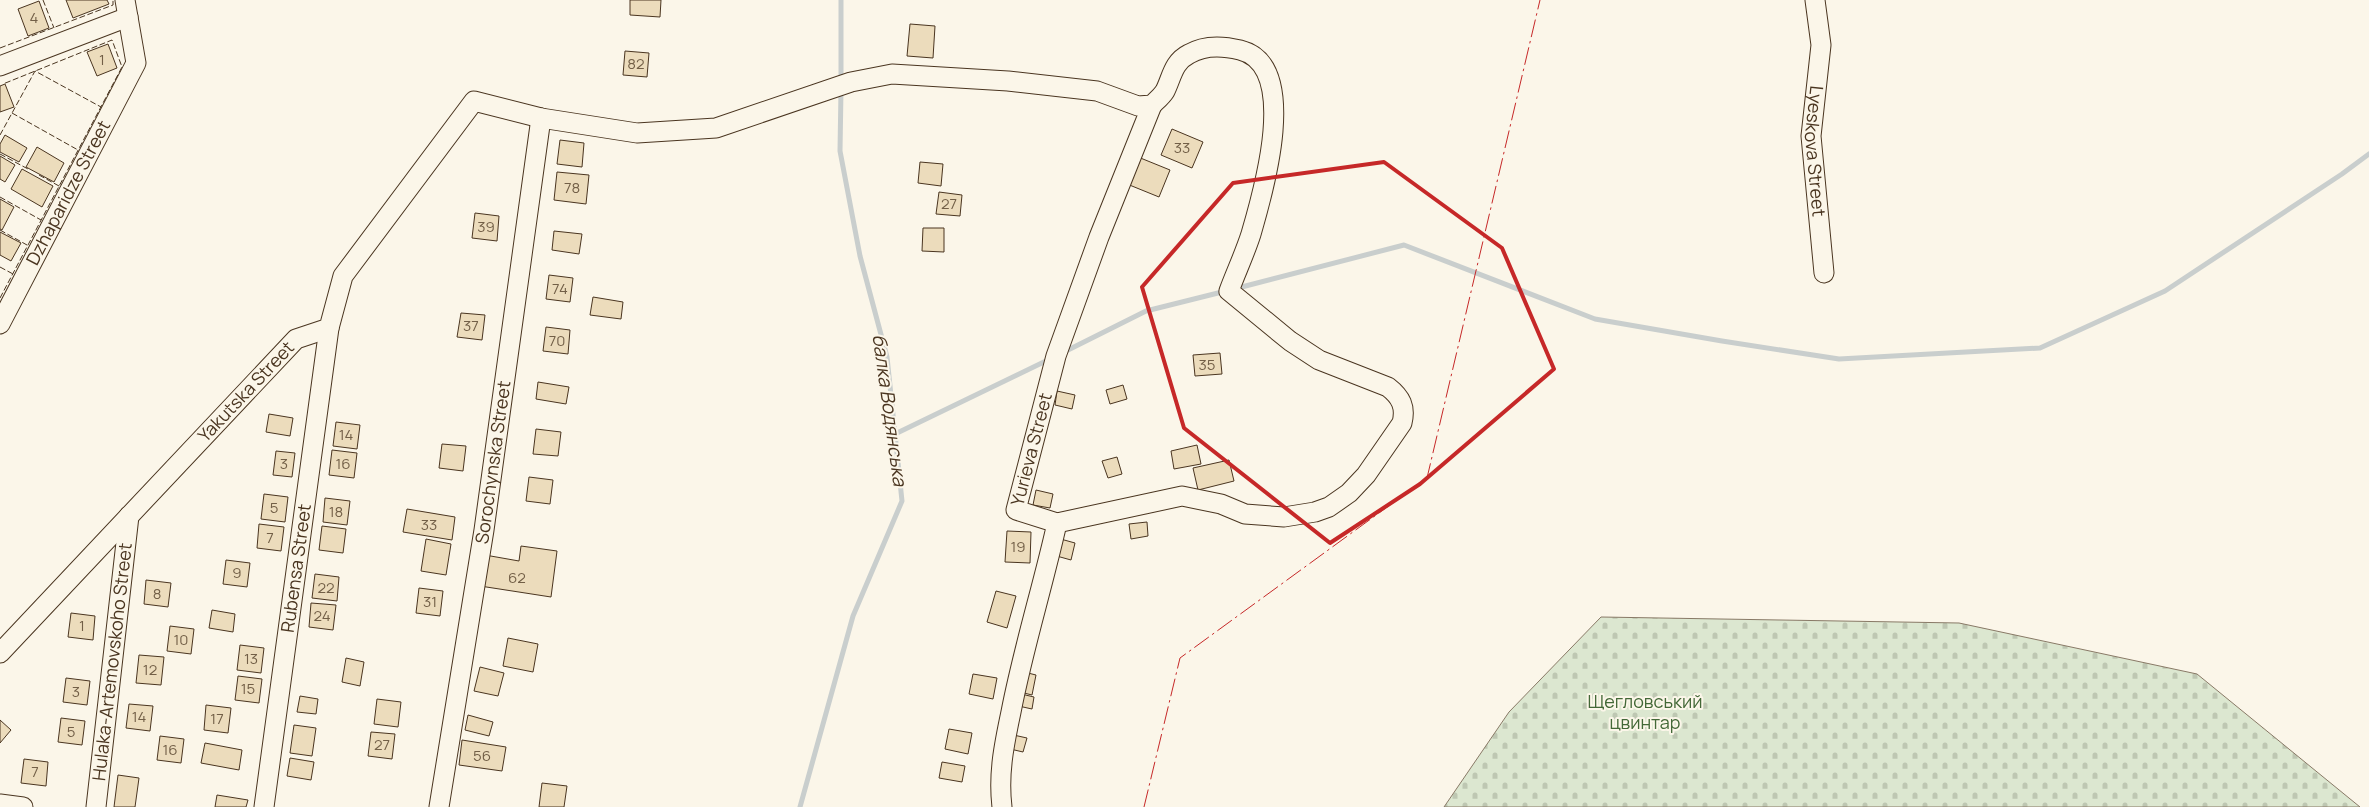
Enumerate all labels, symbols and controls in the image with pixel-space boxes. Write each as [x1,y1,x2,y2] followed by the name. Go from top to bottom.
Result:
[30,7,39,28] house number: 4
[99,49,105,70] house number: 1
[627,53,645,74] house number: 82
[1800,84,1832,218] street label: Lyeskova Street
[20,116,115,269] street label: Dzhaparidze Street
[1174,137,1190,158] house number: 33
[564,177,580,198] house number: 78
[941,193,957,214] house number: 27
[477,216,495,237] house number: 39
[552,278,568,299] house number: 74
[463,315,479,336] house number: 37
[549,330,565,351] house number: 70
[866,332,914,489] water label: балка Водянська
[192,335,299,447] street label: Yakutska Street
[1199,354,1215,375] house number: 35
[469,379,516,545] street label: Sorochynska Street
[1005,390,1057,508] street label: Yurieva Street
[339,424,353,445] house number: 14
[280,453,288,474] house number: 3
[335,453,351,474] house number: 16
[270,497,278,518] house number: 5
[329,501,343,522] house number: 18
[275,502,316,634] street label: Rubensa Street
[421,514,437,535] house number: 33
[266,527,274,548] house number: 7
[1010,536,1026,557] house number: 19
[86,541,137,782] street label: Hulaka-Artemovskoho Street
[232,562,242,583] house number: 9
[508,567,526,588] house number: 62
[317,577,335,598] house number: 22
[153,583,161,604] house number: 8
[423,591,437,612] house number: 31
[313,605,331,626] house number: 24
[79,615,85,636] house number: 1
[174,629,189,650] house number: 10
[244,648,258,669] house number: 13
[143,659,157,680] house number: 12
[241,678,255,699] house number: 15
[72,681,80,702] house number: 3
[1588,689,1702,734] park label: Щегловський цвинтар
[132,706,146,727] house number: 14
[210,708,224,729] house number: 17
[67,721,75,742] house number: 5
[374,734,390,755] house number: 27
[162,739,178,760] house number: 16
[473,745,491,766] house number: 56
[31,761,39,782] house number: 7

